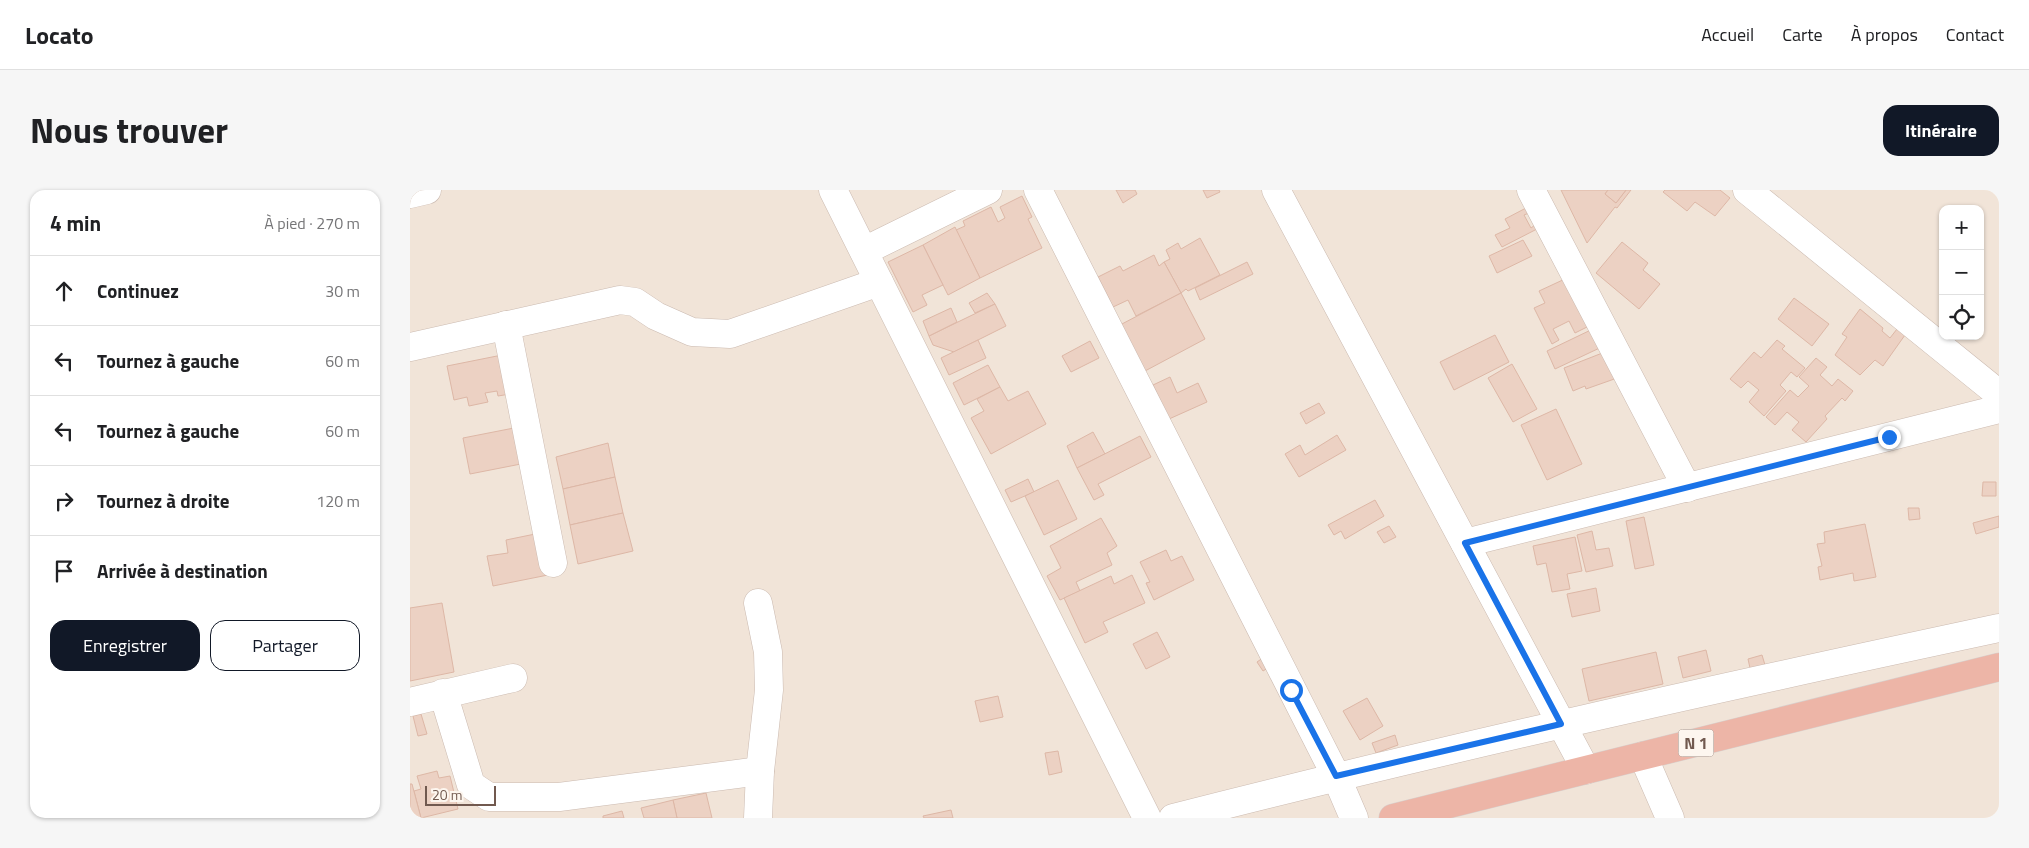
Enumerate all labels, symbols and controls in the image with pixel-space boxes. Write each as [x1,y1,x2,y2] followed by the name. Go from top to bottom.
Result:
[25,17,94,53] text: Locato
[1701,21,1754,48] text: Accueil
[1782,21,1823,48] text: Carte
[1851,21,1918,48] text: À propos
[1946,21,2004,48] text: Contact
[30,103,228,157] text: Nous trouver
[1883,105,1999,156] button: Itinéraire
[1939,205,1984,340] map controls
[1939,205,1984,250] button: +
[50,207,101,239] text: 4 min
[264,211,360,235] text: À pied · 270 m
[1939,250,1984,295] button: −
[97,276,179,305] text: Continuez
[50,277,78,305] icon: ahead
[325,279,360,303] text: 30 m
[1939,295,1984,340] button: locate
[97,346,239,375] text: Tournez à gauche
[50,347,78,375] icon: left
[325,349,360,373] text: 60 m
[97,416,239,445] text: Tournez à gauche
[50,417,78,445] icon: left
[325,419,360,443] text: 60 m
[1878,426,1901,449] route end
[97,486,229,515] text: Tournez à droite
[50,487,78,515] icon: right
[316,489,360,513] text: 120 m
[97,556,268,585] text: Arrivée à destination
[50,557,78,585] icon: arrive
[50,620,200,671] button: Enregistrer
[210,620,360,671] button: Partager
[1280,679,1303,702] route start
[1678,730,1714,756] road number: N 1
[425,783,496,806] scale bar
[432,784,462,805] text: 20 m

